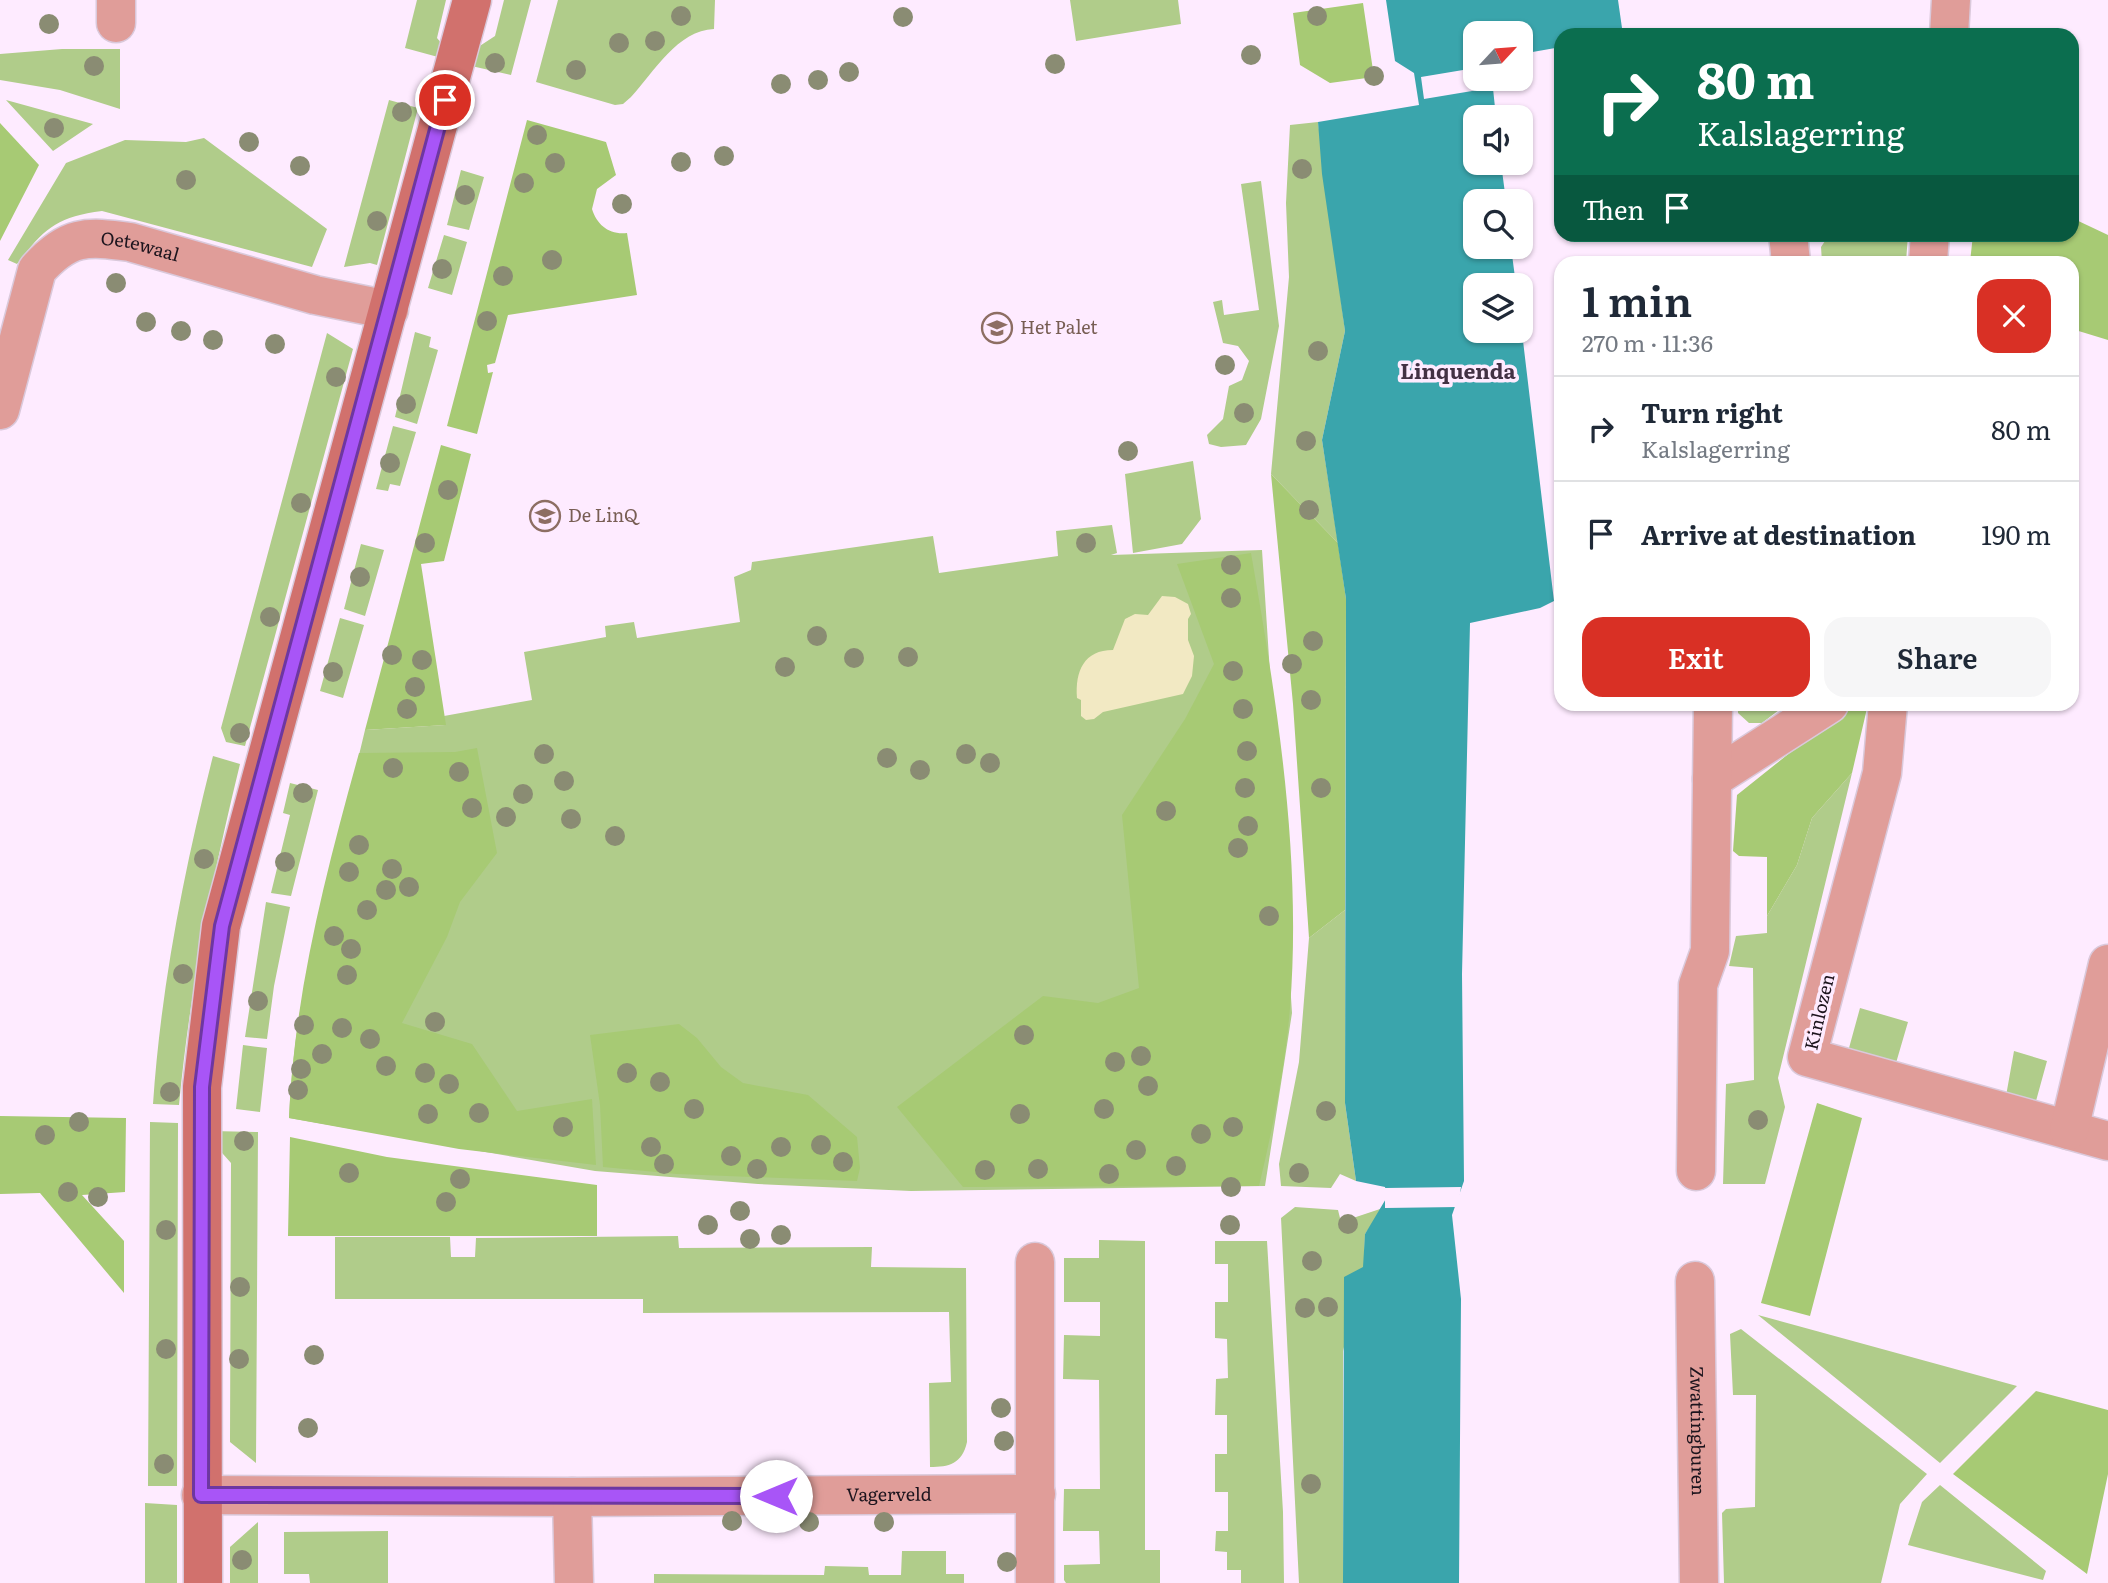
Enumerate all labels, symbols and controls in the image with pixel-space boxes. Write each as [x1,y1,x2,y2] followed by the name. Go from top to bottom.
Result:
[1463,21,1533,91] north arrow
[1463,21,1533,343] map controls
[1697,41,1815,114] text: 80 m
[1582,56,1673,147] icon: right
[415,70,475,130] pin
[426,81,464,119] icon: arrive
[1463,105,1533,175] button: sound
[1697,108,1905,156] text: Kalslagerring
[1463,189,1533,259] button: search
[1582,189,1644,228] text: Then
[1658,189,1696,227] icon: arrive
[100,224,183,268] street label: Oetewaal
[1582,268,1692,330] text: 1 min
[1463,273,1533,343] button: layers
[1977,279,2051,353] button: close
[980,311,1014,345] school or university icon: Het Palet
[1020,313,1098,340] place label: Het Palet
[1582,325,1713,359] text: 270 m · 11:36
[1400,354,1517,385] district label: Linquenda
[1641,392,1783,431] text: Turn right
[1991,409,2051,448] text: 80 m
[1582,410,1620,448] icon: right
[1641,431,1790,465] text: Kalslagerring
[528,499,562,533] school or university icon: De LinQ
[568,501,640,528] place label: De LinQ
[1641,514,1916,553] text: Arrive at destination
[1981,514,2051,553] text: 190 m
[1582,515,1620,553] icon: arrive
[1582,617,1810,697] button: Exit
[1824,617,2051,697] button: Share
[1797,971,1840,1053] street label: Kinlozen
[1684,1366,1713,1496] street label: Zwattingburen
[739,1459,813,1533] position arrow
[846,1480,932,1507] street label: Vagerveld

